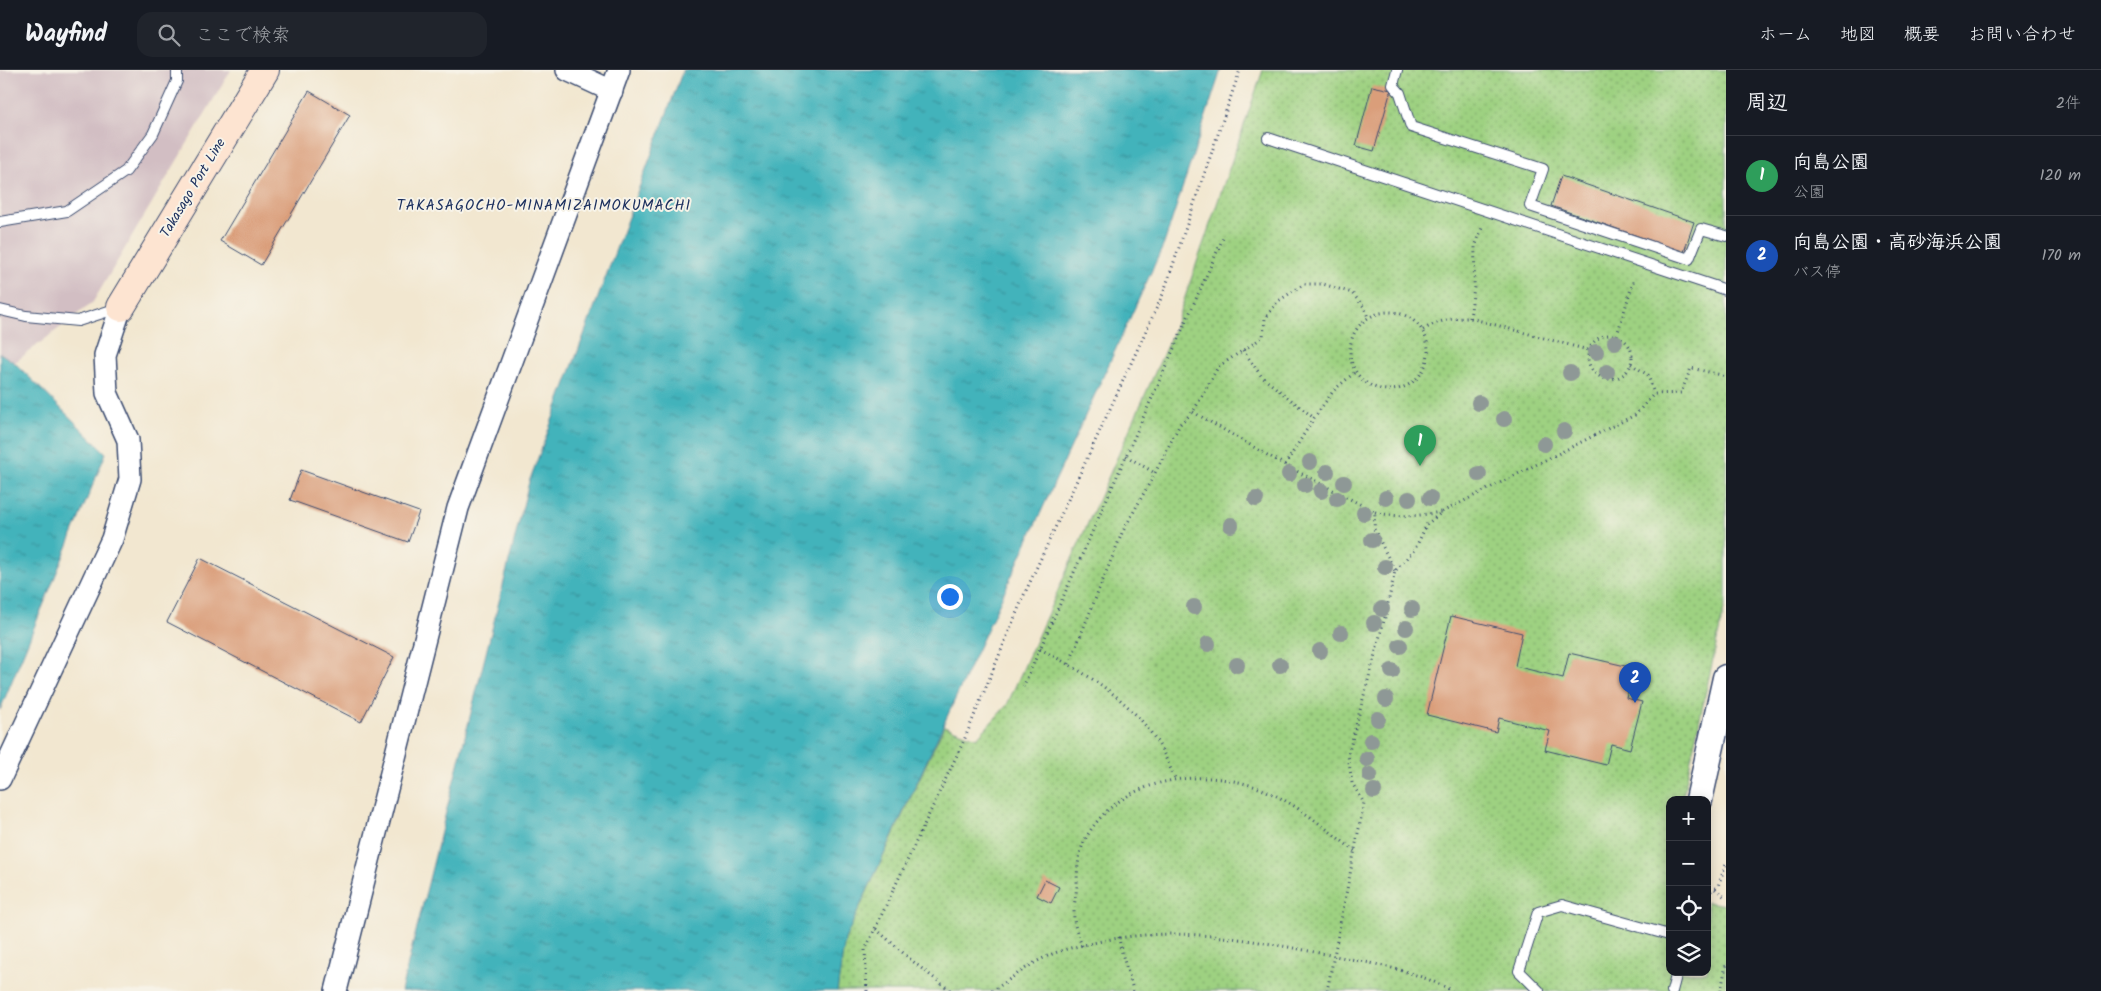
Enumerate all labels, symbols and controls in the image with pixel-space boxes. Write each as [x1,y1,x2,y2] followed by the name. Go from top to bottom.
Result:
[137,12,487,57] search box
[25,15,107,54] text: Wayfind
[155,21,183,49] icon: search
[195,21,290,51] text: ここで検索
[1759,21,1812,50] text: ホーム
[1840,21,1876,50] text: 地図
[1904,21,1940,50] text: 概要
[1968,21,2076,50] text: お問い合わせ
[1746,87,1788,120] text: 周辺
[2056,91,2081,116] text: 2件
[155,133,232,242] street label: Takasago Port Line
[1793,148,1869,178] text: 向島公園
[1760,163,1764,188] text: 1
[2040,163,2081,188] text: 120 m
[1793,180,1825,205] text: 公園
[397,194,691,218] district label: TAKASAGOCHO-MINAMIZAIMOKUMACHI
[1793,228,2002,258] text: 向島公園・高砂海浜公園
[1757,243,1767,268] text: 2
[2041,243,2081,268] text: 170 m
[1793,260,1841,285] text: バス停
[1404,425,1436,466] pin: 1
[937,584,963,610] your location
[1619,662,1651,703] pin: 2
[1666,796,1711,976] map controls
[1666,796,1711,841] button: +
[1666,841,1711,886] button: −
[1666,886,1711,931] button: locate
[1666,931,1711,976] button: layers

